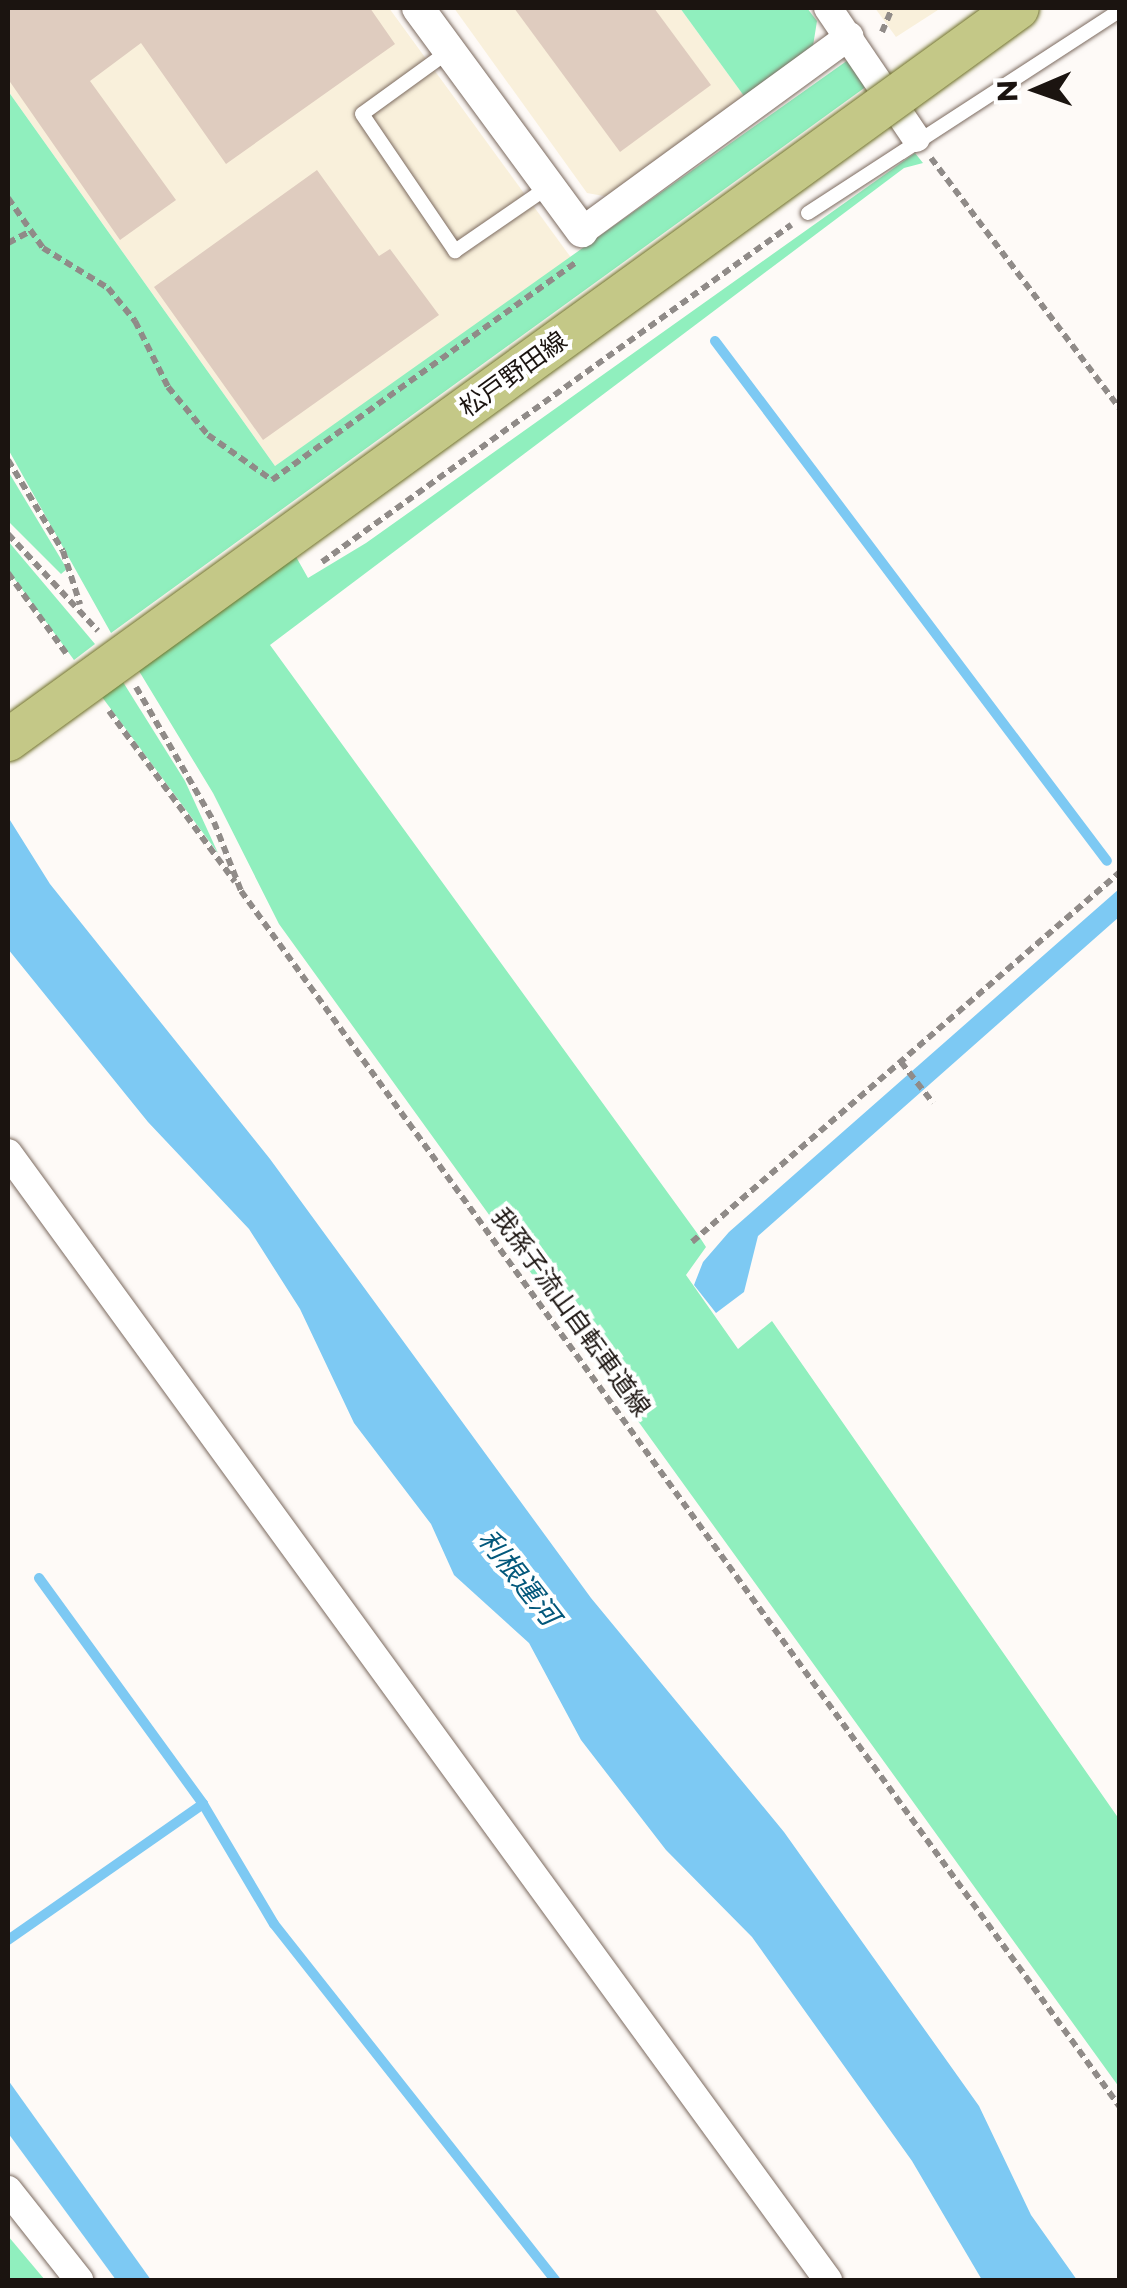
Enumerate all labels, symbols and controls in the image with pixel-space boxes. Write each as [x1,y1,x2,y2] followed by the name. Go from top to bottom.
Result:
[987,40,1087,140] north arrow
[990,79,1024,103] text: N
[454,325,572,423] street label: 松戸野田線
[485,1202,657,1422] street label: 我孫子流山自転車道線
[471,1523,567,1631] water label: 利根運河

